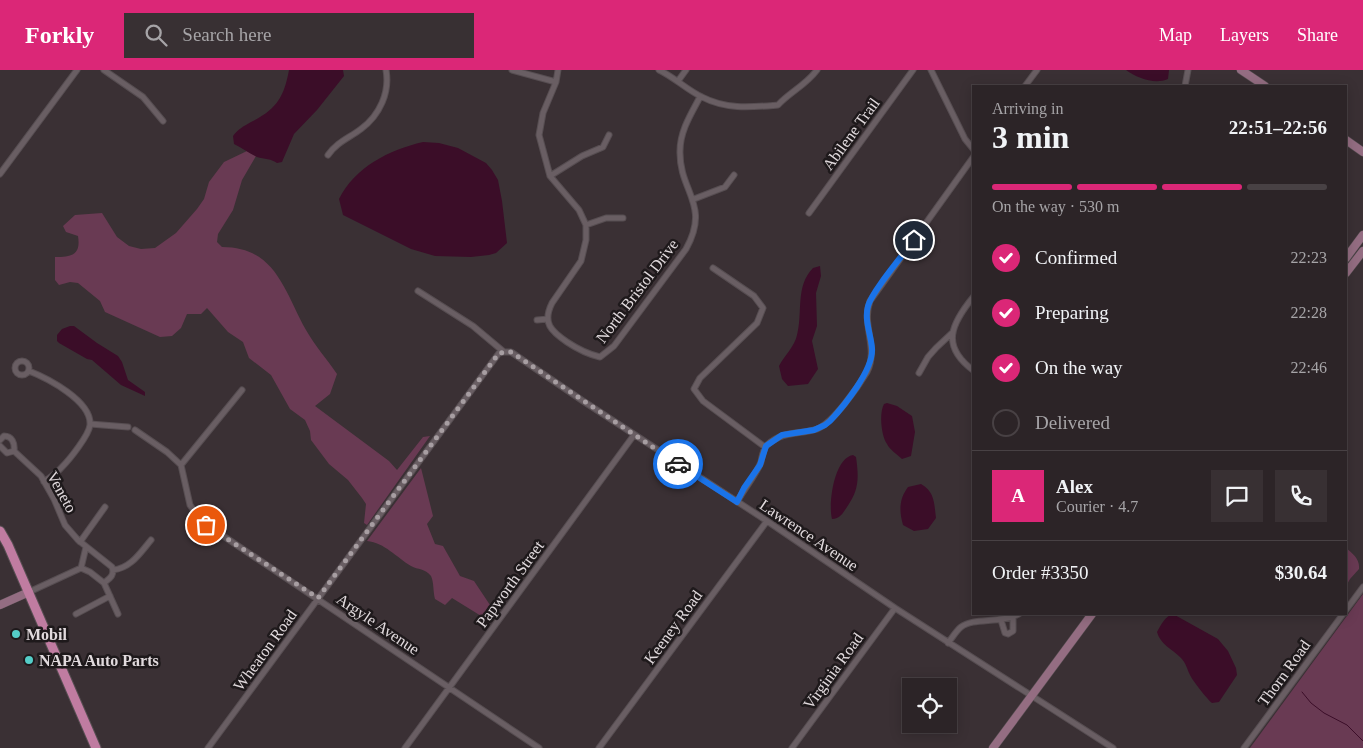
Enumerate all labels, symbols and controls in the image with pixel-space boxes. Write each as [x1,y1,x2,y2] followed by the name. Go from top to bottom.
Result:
[124,13,474,58] search box
[142,21,170,49] icon: search
[25,22,94,48] text: Forkly
[182,24,271,45] text: Search here
[1159,25,1192,45] text: Map
[1220,25,1269,45] text: Layers
[1297,25,1338,45] text: Share
[819,94,883,173] street label: Abilene Trail
[992,100,1064,117] text: Arriving in
[1229,117,1327,138] text: 22:51–22:56
[992,119,1069,155] text: 3 min
[992,198,1120,215] text: On the way · 530 m
[893,219,935,261] pin
[900,226,928,254] icon: home
[592,236,682,346] street label: North Bristol Drive
[992,244,1020,272] icon: check
[1035,247,1117,268] text: Confirmed
[1291,249,1327,266] text: 22:23
[992,299,1020,327] icon: check
[1035,302,1109,323] text: Preparing
[1291,304,1327,321] text: 22:28
[992,354,1020,382] icon: check
[1035,357,1123,378] text: On the way
[1291,359,1327,376] text: 22:46
[1035,412,1110,433] text: Delivered
[653,439,703,489] courier
[664,450,692,478] icon: car
[44,468,80,516] street label: Veneto
[1211,470,1263,522] button: chat
[1275,470,1327,522] button: phone
[1056,476,1093,497] text: Alex
[1011,485,1025,506] text: A
[757,496,861,574] street label: Lawrence Avenue
[1056,498,1138,515] text: Courier · 4.7
[185,504,227,546] pin
[192,511,220,539] icon: bag
[473,537,548,631] street label: Papworth Street
[992,562,1089,583] text: Order #3350
[1275,562,1327,583] text: $30.64
[641,587,706,668] street label: Keeney Road
[333,590,422,659] street label: Argyle Avenue
[230,606,300,694] street label: Wheaton Road
[26,626,67,643] place label: Mobil
[10,628,22,640] marker: Mobil
[800,630,867,713] street label: Virginia Road
[1255,637,1313,709] street label: Thorn Road
[39,652,159,669] place label: NAPA Auto Parts
[23,654,35,666] marker: NAPA Auto Parts
[902,678,957,733] map controls
[902,678,957,733] button: locate

